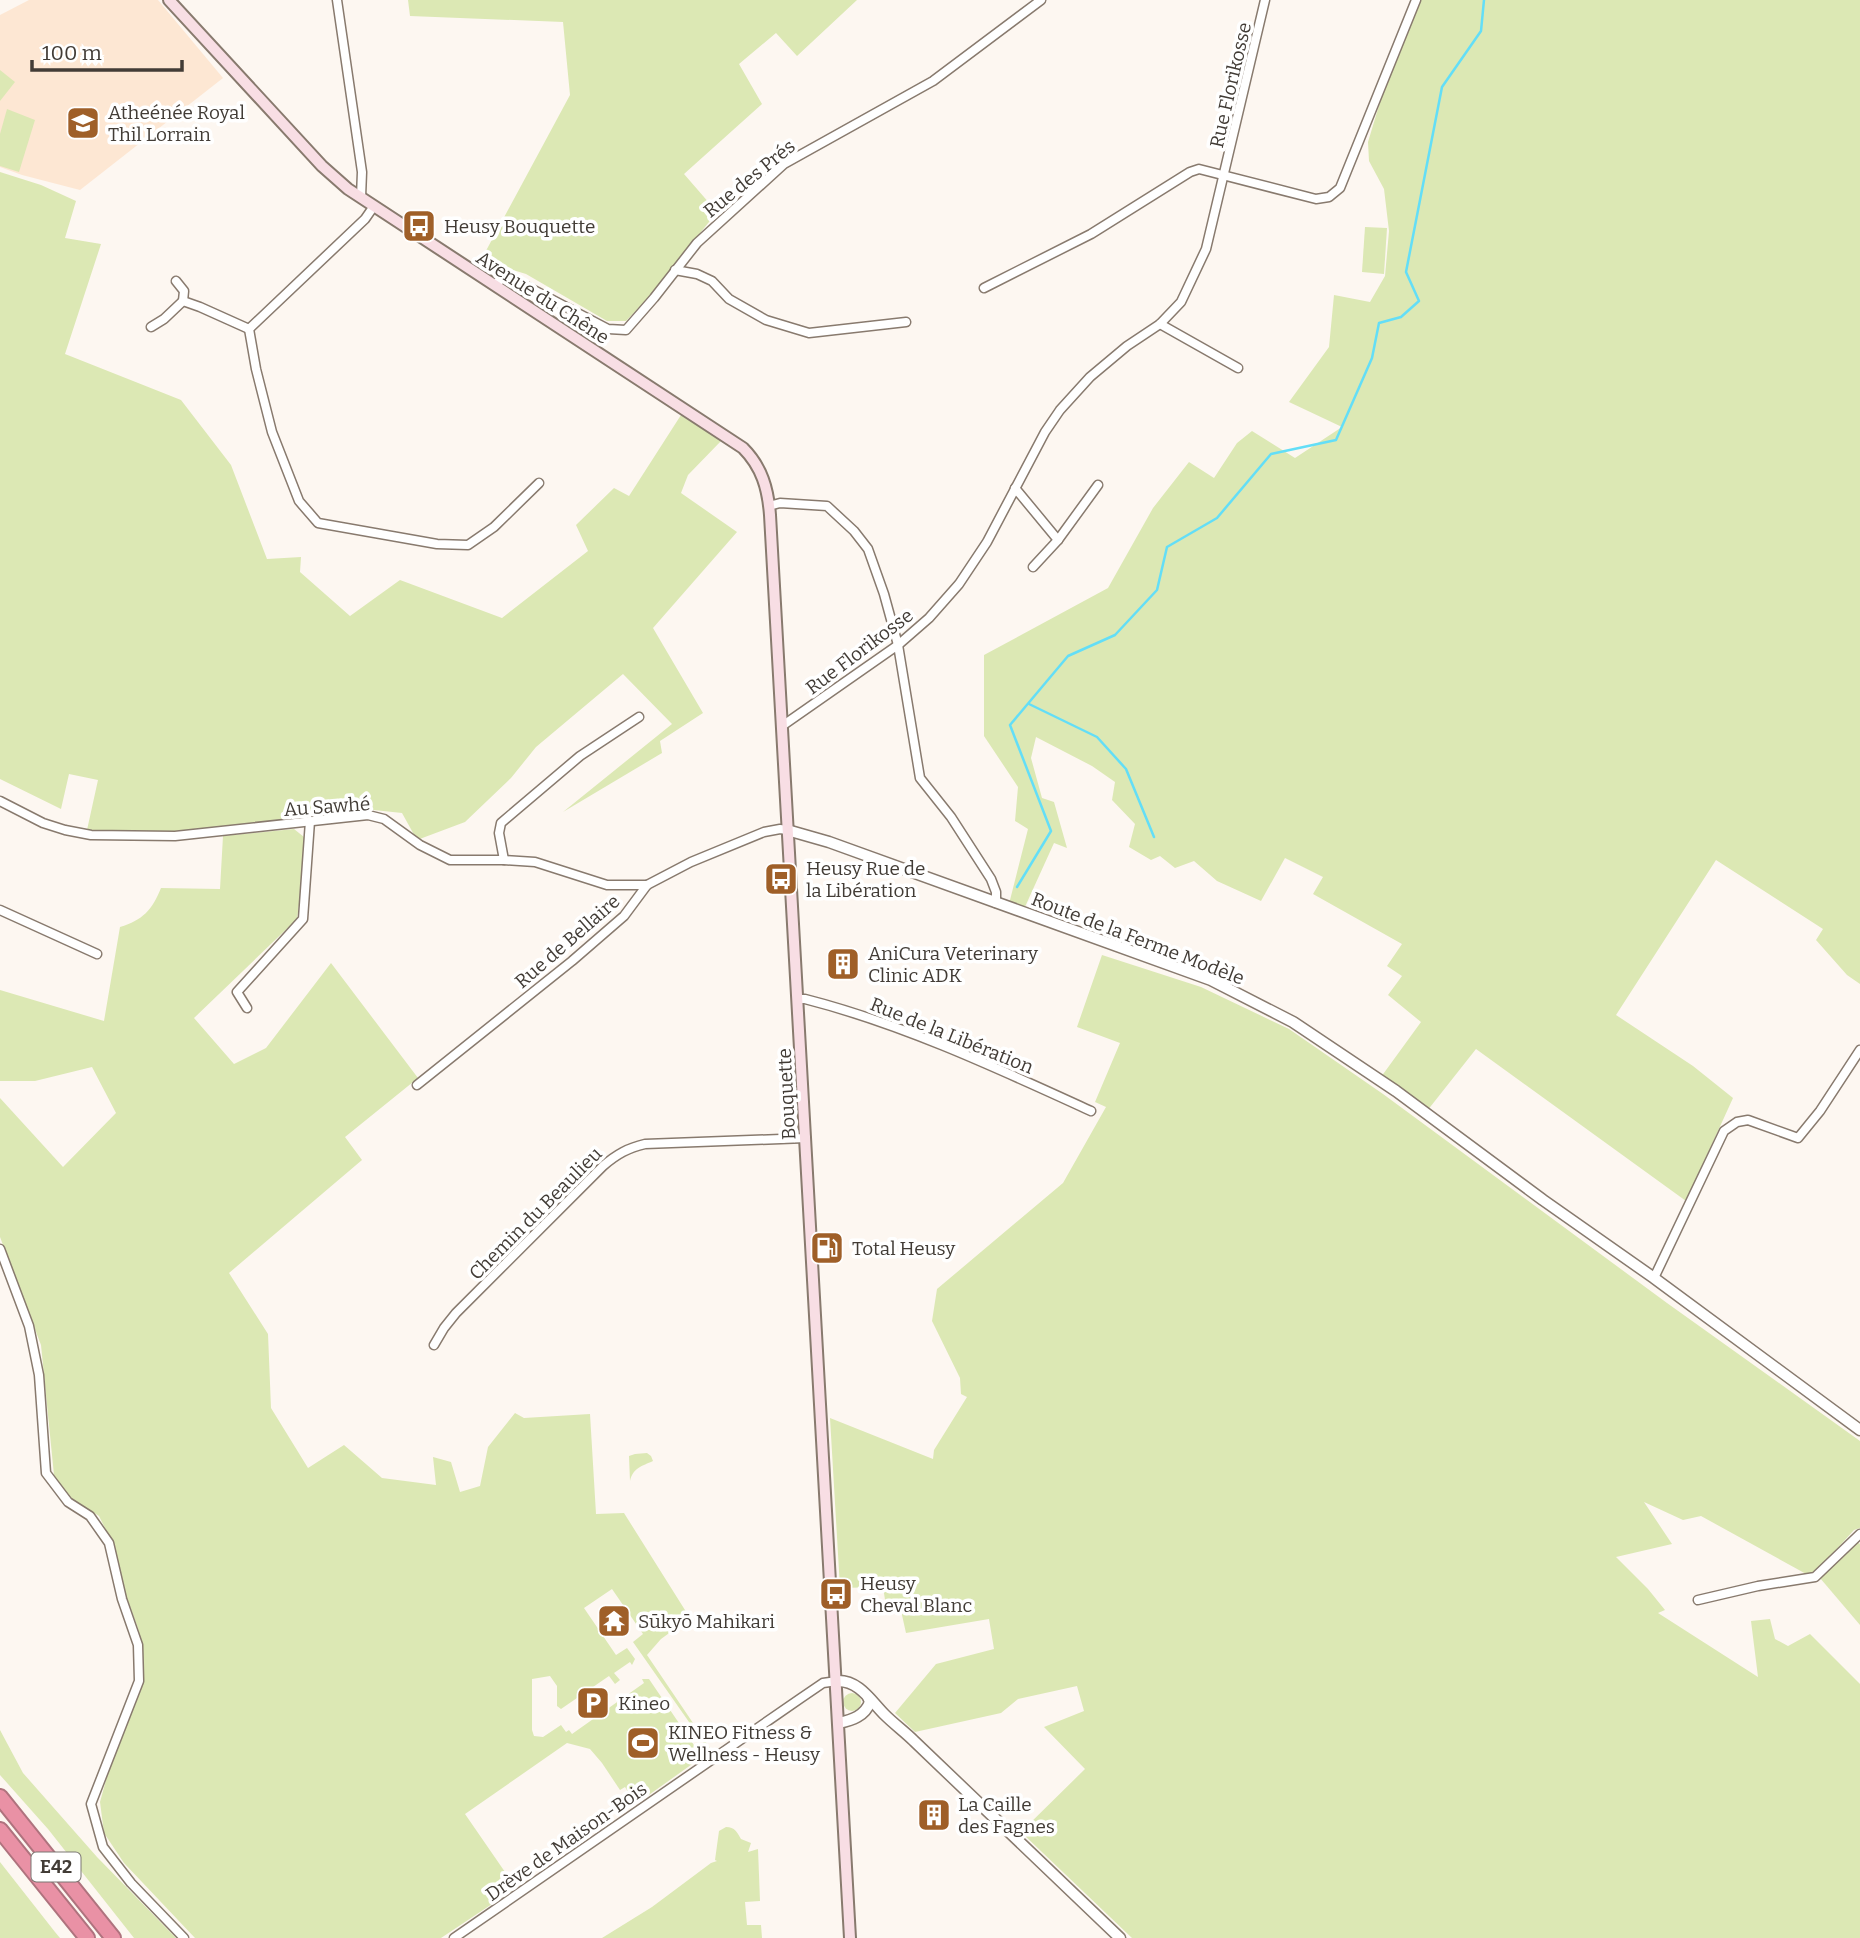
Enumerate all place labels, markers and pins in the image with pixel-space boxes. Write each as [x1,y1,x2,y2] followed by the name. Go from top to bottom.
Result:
[108,101,245,146] place label: Atheénée Royal Thil Lorrain
[64,104,102,142] school or university icon: Atheénée Royal Thil Lorrain
[400,207,438,245] bus stop icon: Heusy Bouquette
[444,215,595,238] place label: Heusy Bouquette
[806,857,925,902] place label: Heusy Rue de la Libération
[762,860,800,898] bus stop icon: Heusy Rue de la Libération
[868,942,1039,987] place label: AniCura Veterinary Clinic ADK
[824,945,862,983] building icon: AniCura Veterinary Clinic ADK
[808,1229,846,1267] fuel station icon: Total Heusy
[852,1237,956,1260] place label: Total Heusy
[860,1572,972,1617] place label: Heusy Cheval Blanc
[817,1575,855,1613] bus stop icon: Heusy Cheval Blanc
[595,1602,633,1640] temple icon: Sūkyō Mahikari
[638,1610,775,1633] place label: Sūkyō Mahikari
[574,1684,612,1722] parking icon: Kineo
[618,1692,670,1715] place label: Kineo
[668,1721,821,1766] place label: KINEO Fitness & Wellness - Heusy
[624,1724,662,1762] sports icon: KINEO Fitness & Wellness - Heusy
[958,1793,1055,1838] place label: La Caille des Fagnes
[915,1796,953,1834] building icon: La Caille des Fagnes

